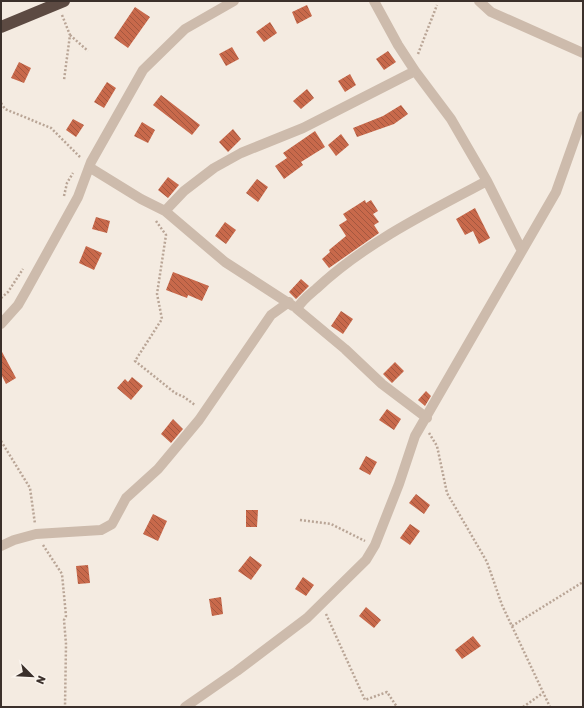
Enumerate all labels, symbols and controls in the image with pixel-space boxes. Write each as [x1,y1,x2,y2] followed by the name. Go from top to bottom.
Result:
[12,656,52,696] north arrow
[33,674,48,686] text: N

